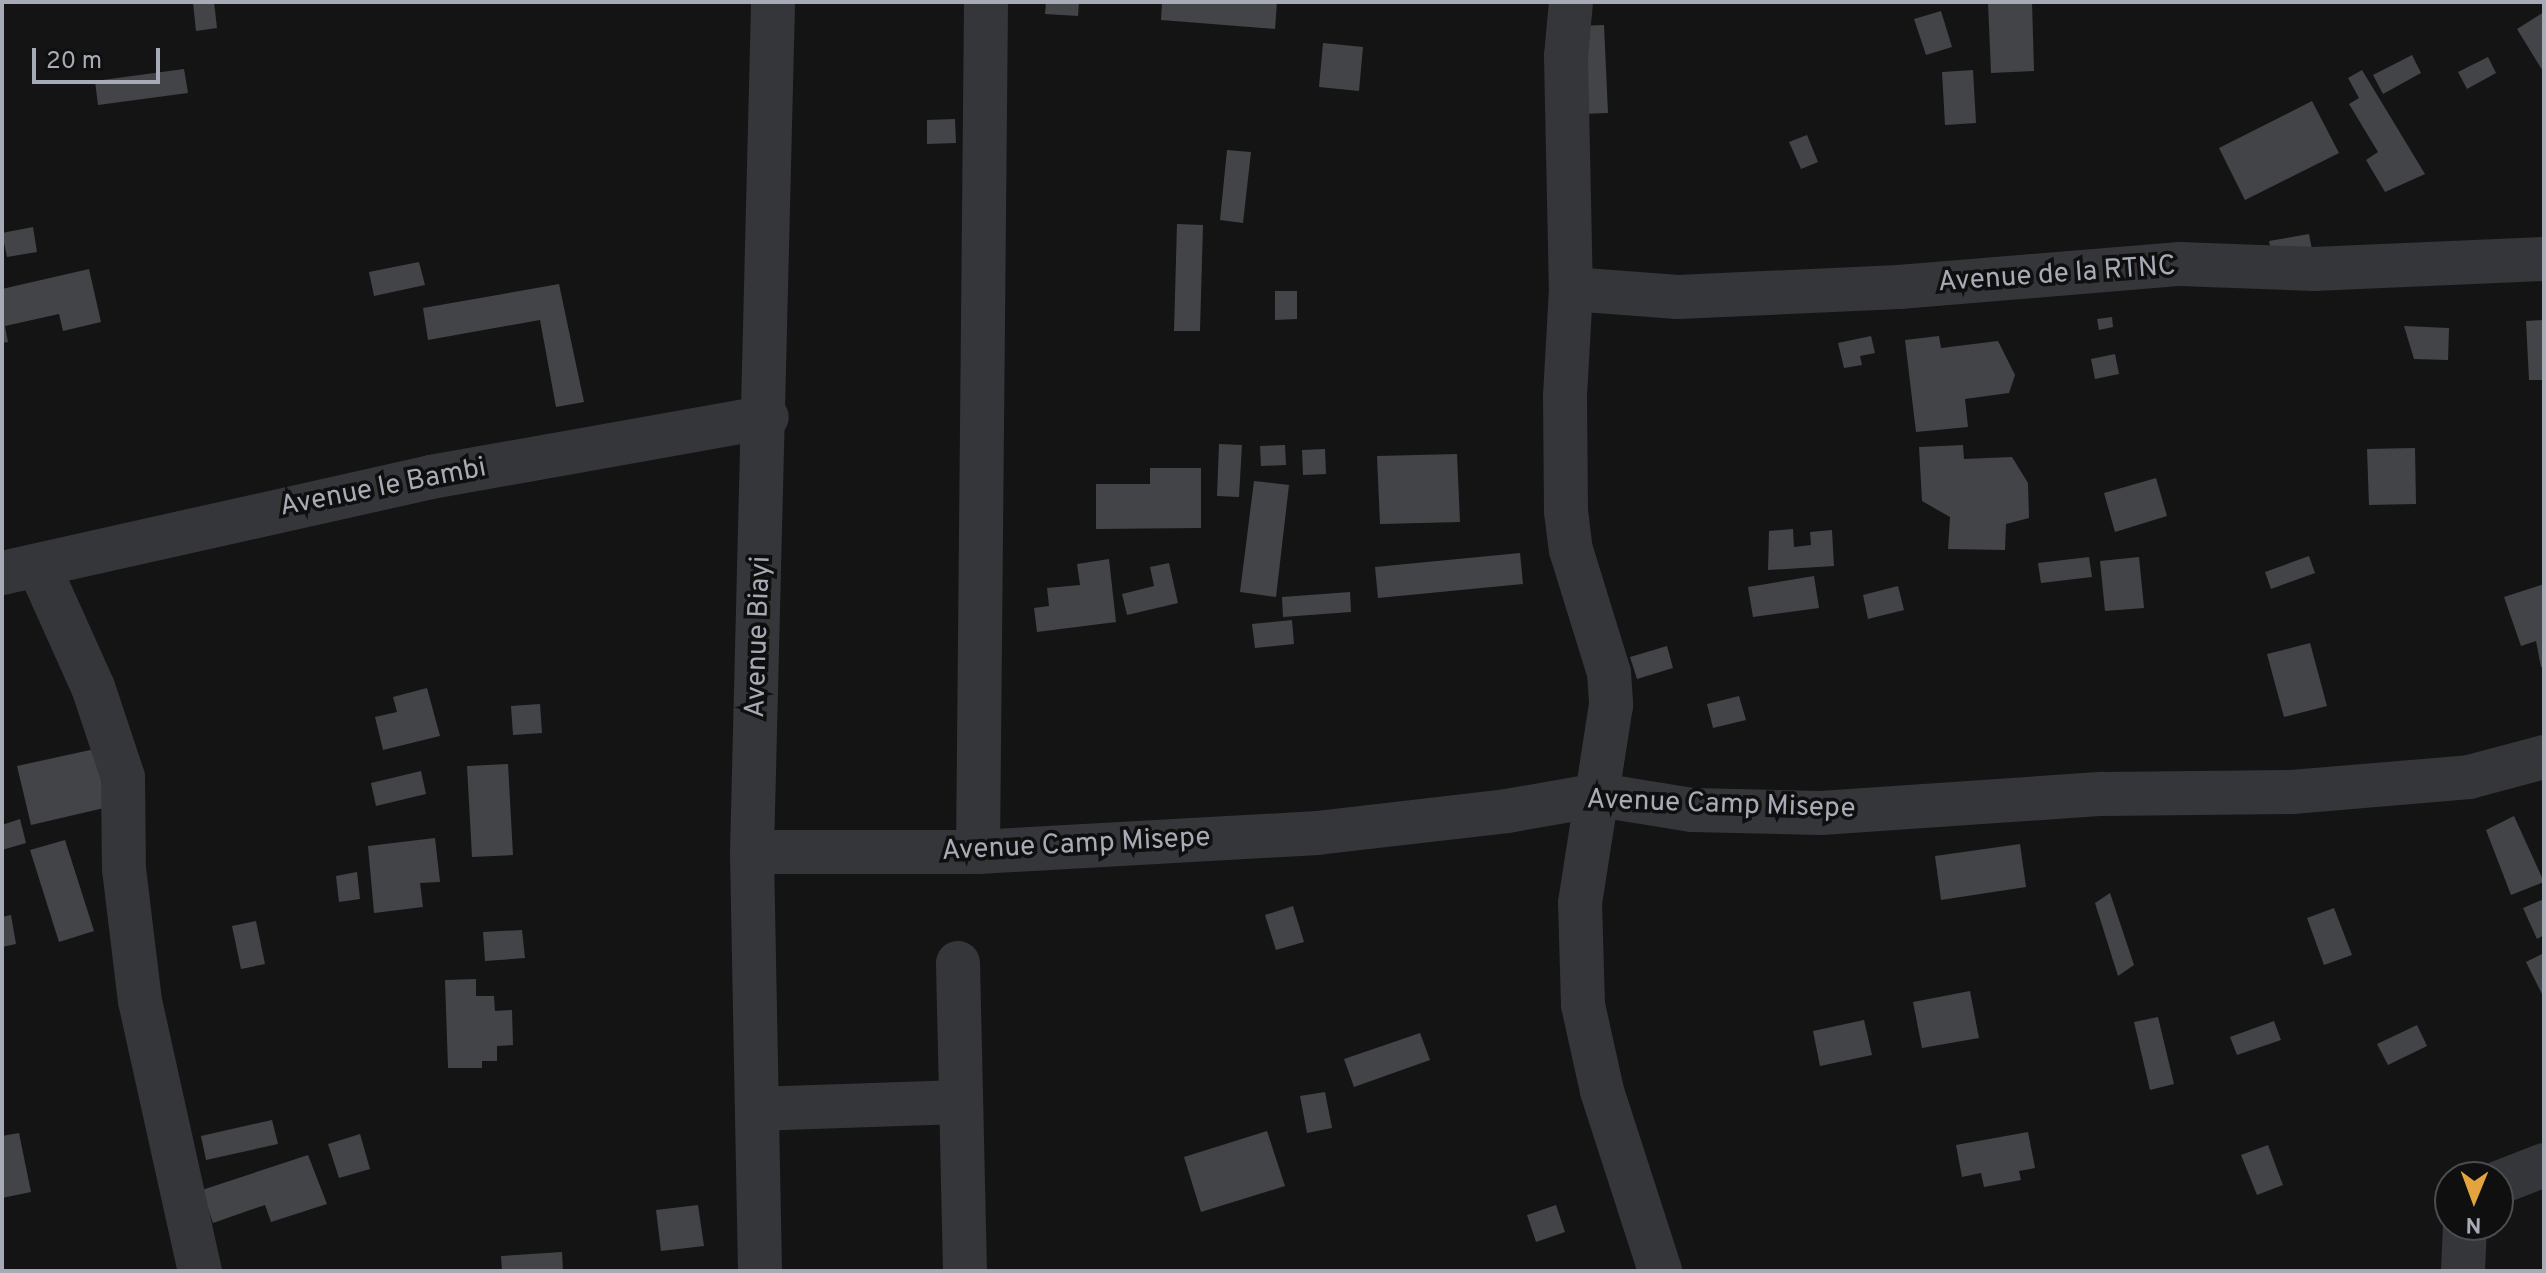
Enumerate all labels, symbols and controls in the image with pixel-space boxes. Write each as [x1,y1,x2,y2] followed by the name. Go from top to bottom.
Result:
[36,32,164,82] scale bar
[46,47,102,77] text: 20 m
[1937,250,2177,300] street label: Avenue de la RTNC
[277,452,489,524] street label: Avenue le Bambi
[739,555,779,719] street label: Avenue Biayi
[1586,784,1856,826] street label: Avenue Camp Misepe
[941,821,1211,869] street label: Avenue Camp Misepe
[2434,1161,2514,1241] north arrow
[2465,1210,2482,1237] text: N

